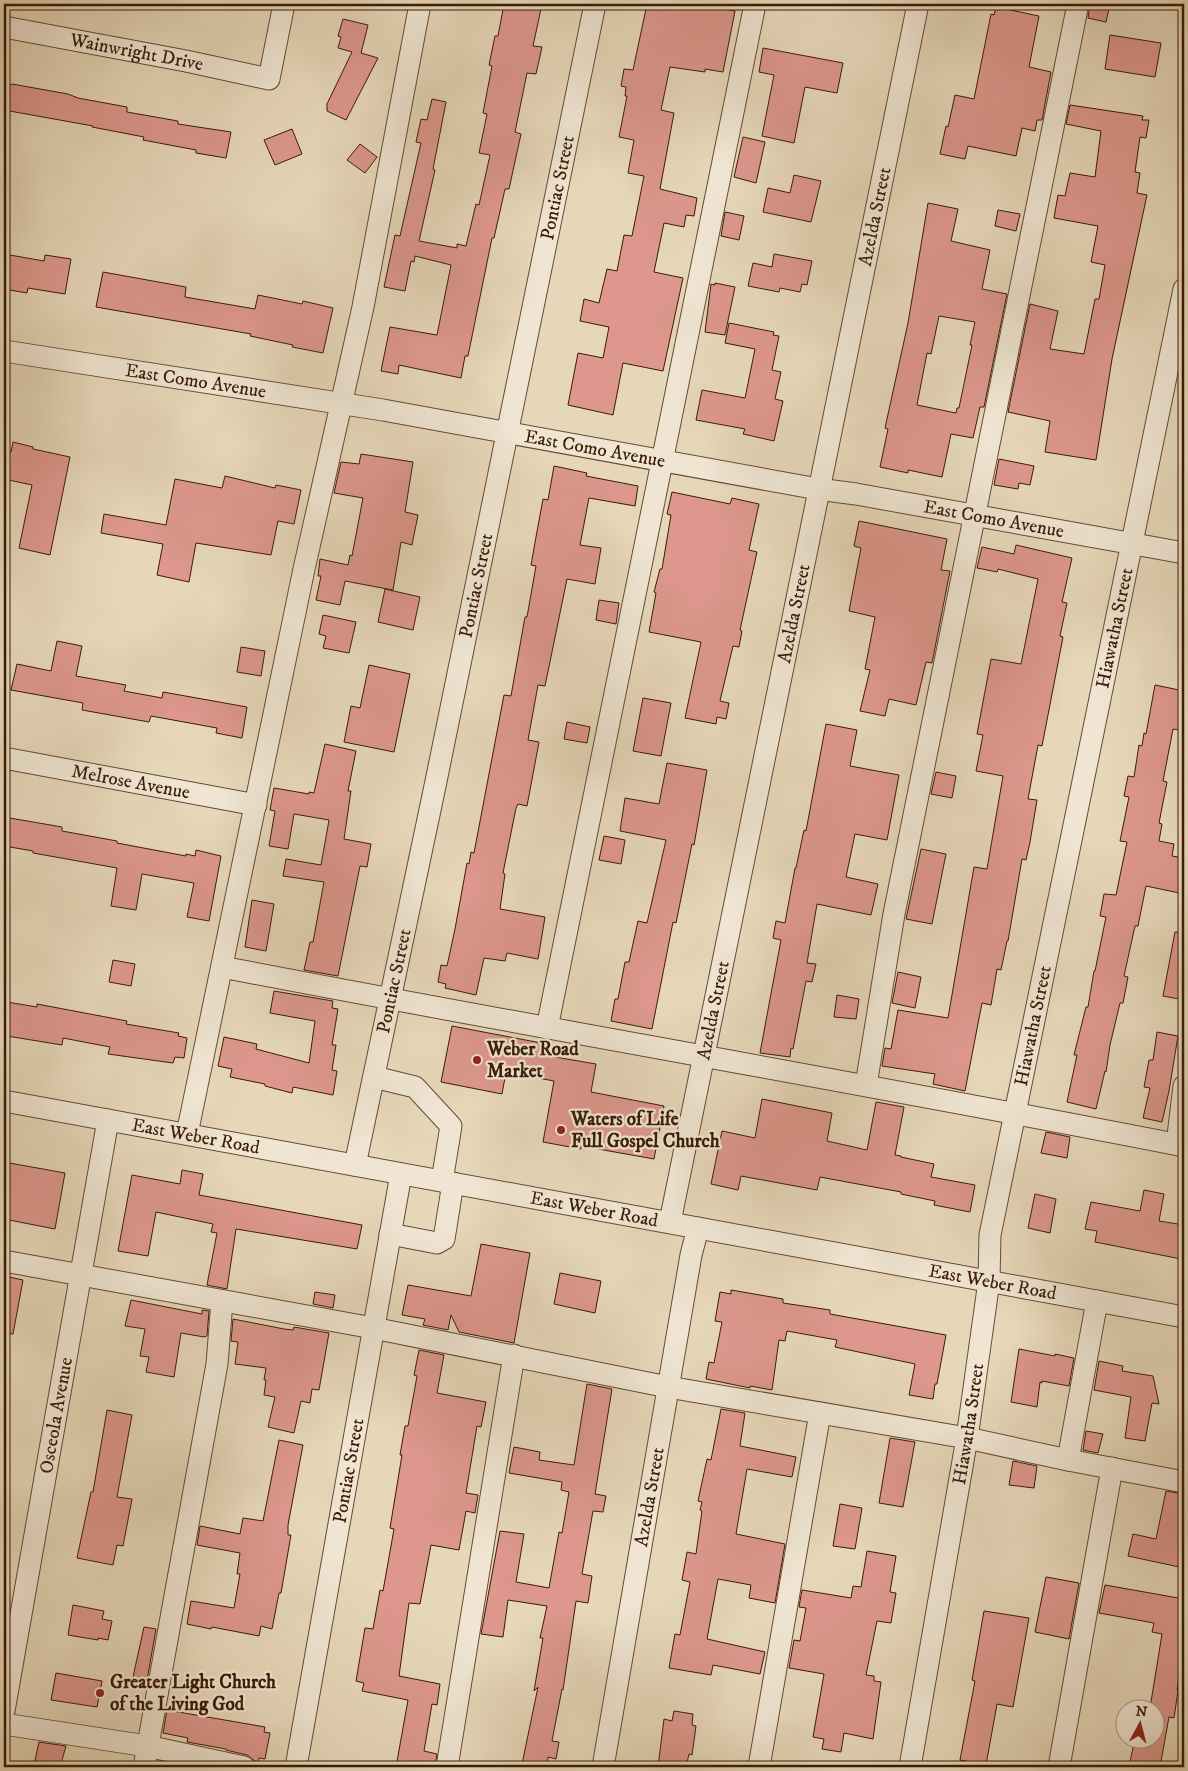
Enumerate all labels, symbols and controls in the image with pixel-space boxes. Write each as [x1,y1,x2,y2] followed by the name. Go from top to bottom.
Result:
[67,28,205,76] street label: Wainwright Drive
[536,133,579,242] street label: Pontiac Street
[853,165,896,268] street label: Azelda Street
[124,359,268,403] street label: East Como Avenue
[523,424,667,473] street label: East Como Avenue
[922,495,1066,543] street label: East Como Avenue
[454,531,498,640] street label: Pontiac Street
[773,562,815,665] street label: Azelda Street
[1091,566,1138,690] street label: Hiawatha Street
[70,759,192,804] street label: Melrose Avenue
[372,927,416,1035] street label: Pontiac Street
[692,959,734,1062] street label: Azelda Street
[1009,964,1056,1088] street label: Hiawatha Street
[486,1038,579,1083] place label: Weber Road Market
[471,1054,483,1066] marker: Weber Road Market
[570,1108,721,1153] place label: Waters of Life Full Gospel Church
[130,1113,262,1159] street label: East Weber Road
[555,1124,567,1136] marker: Waters of Life Full Gospel Church
[528,1186,661,1232] street label: East Weber Road
[927,1259,1059,1305] street label: East Weber Road
[34,1355,78,1476] street label: Osceola Avenue
[948,1362,989,1486] street label: Hiawatha Street
[328,1416,369,1525] street label: Pontiac Street
[630,1445,669,1548] street label: Azelda Street
[110,1671,277,1716] place label: Greater Light Church of the Living God
[94,1687,106,1699] marker: Greater Light Church of the Living God
[1116,1698,1166,1748] north arrow
[1135,1702,1149,1722] text: N

